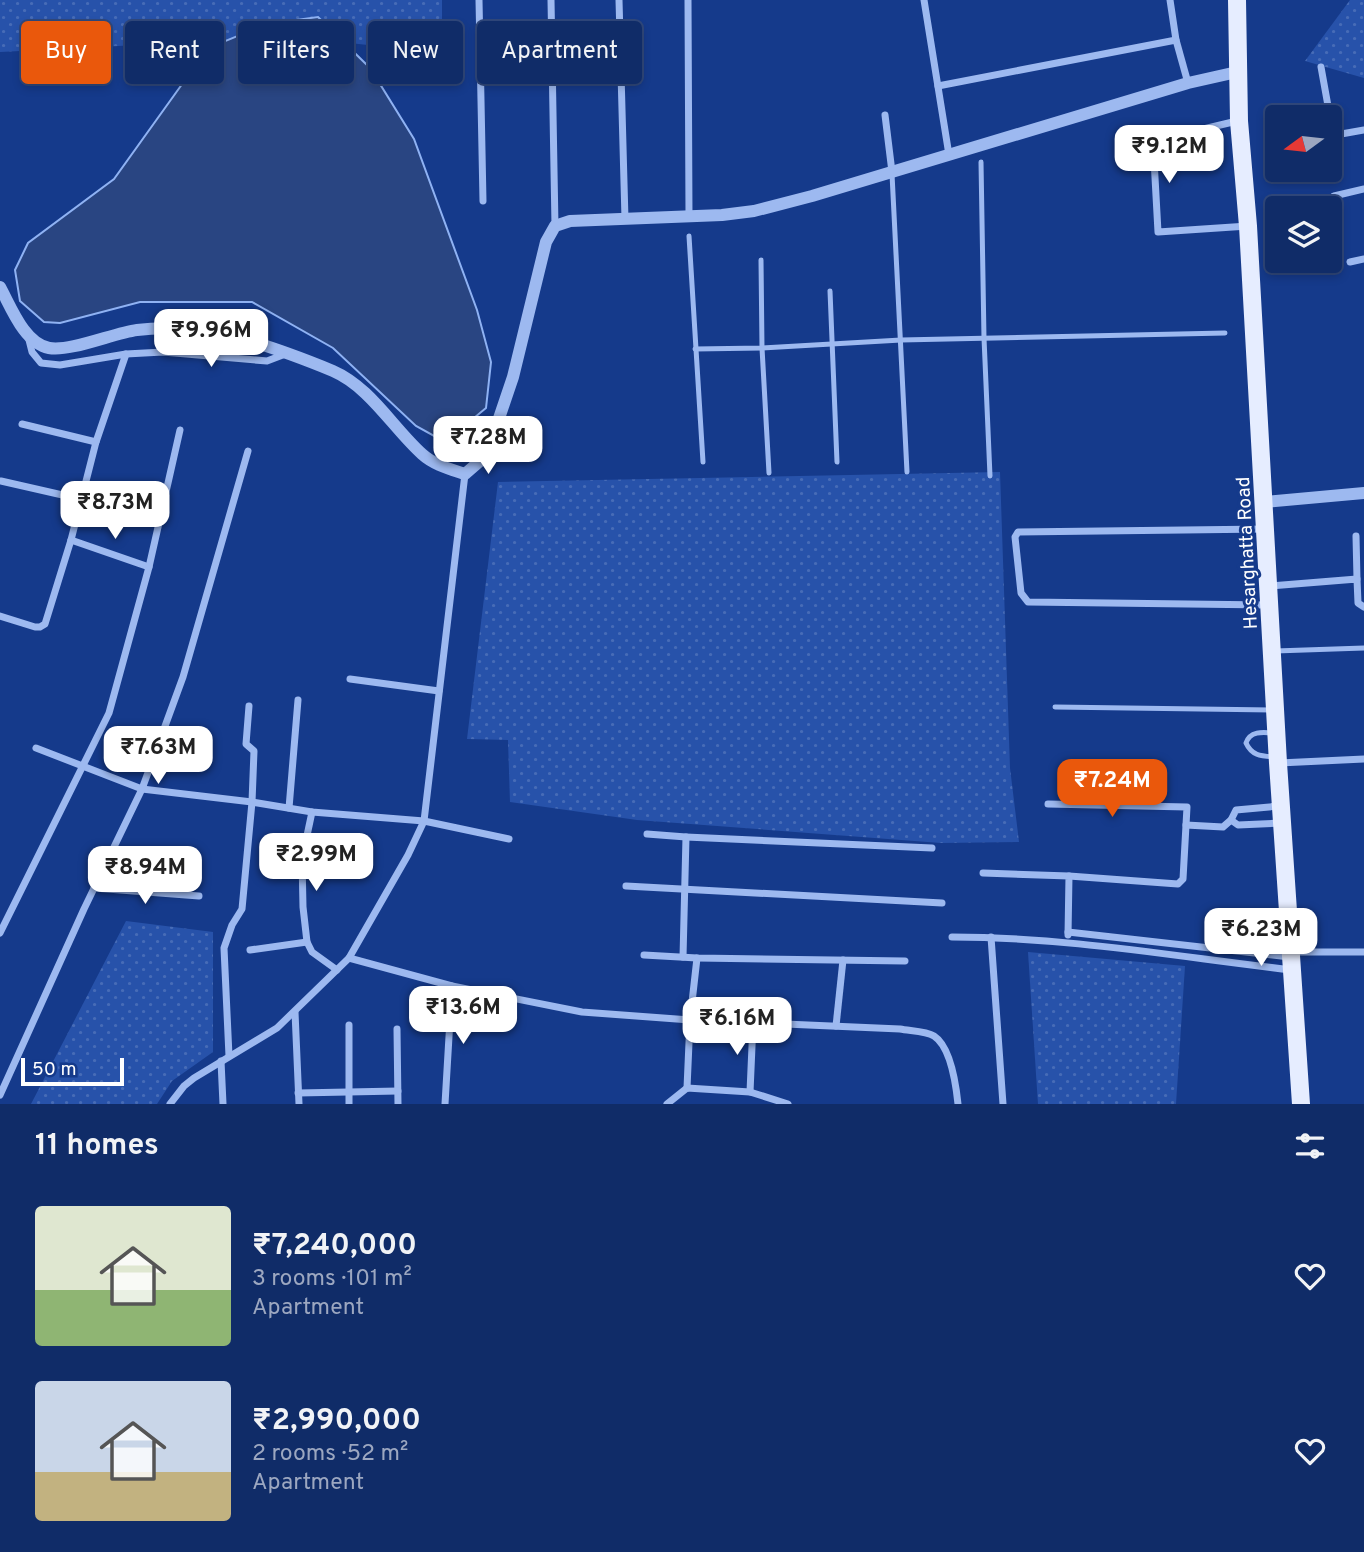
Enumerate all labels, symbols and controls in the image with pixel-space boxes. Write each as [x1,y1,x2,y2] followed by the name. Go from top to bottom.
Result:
[21,21,111,84] chip: Buy
[125,21,224,84] chip: Rent
[238,21,354,84] chip: Filters
[368,21,463,84] chip: New
[477,21,642,84] chip: Apartment
[1265,105,1342,182] north arrow
[1265,105,1342,273] map controls
[1112,125,1226,185] pin: ₹9.12M
[1131,133,1207,162] text: ₹9.12M
[1265,196,1342,273] button: layers
[154,310,268,369] pin: ₹9.96M
[170,317,252,346] text: ₹9.96M
[431,416,545,476] pin: ₹7.28M
[449,424,527,453] text: ₹7.28M
[1232,476,1264,630] street label: Hesarghatta Road
[58,482,172,541] pin: ₹8.73M
[77,489,154,518] text: ₹8.73M
[101,726,215,786] pin: ₹7.63M
[120,734,196,763] text: ₹7.63M
[1055,760,1169,819] pin: ₹7.24M
[1073,767,1151,796] text: ₹7.24M
[259,834,373,893] pin: ₹2.99M
[275,841,357,870] text: ₹2.99M
[88,846,202,906] pin: ₹8.94M
[104,854,186,883] text: ₹8.94M
[1204,908,1318,968] pin: ₹6.23M
[1220,916,1302,945] text: ₹6.23M
[406,986,520,1046] pin: ₹13.6M
[425,994,501,1023] text: ₹13.6M
[680,998,794,1057] pin: ₹6.16M
[699,1005,775,1034] text: ₹6.16M
[21,1055,124,1087] scale bar
[32,1058,77,1082] text: 50 m
[1291,1127,1329,1165] icon: filters
[35,1128,159,1165] text: 11 homes
[252,1228,417,1265] text: ₹7,240,000
[91,1234,175,1318] icon: home
[1291,1257,1329,1295] icon: heart
[252,1265,412,1294] text: 3 rooms · 101 m²
[252,1294,364,1323] text: Apartment
[252,1403,421,1440] text: ₹2,990,000
[91,1409,175,1493] icon: home
[1291,1432,1329,1470] icon: heart
[252,1440,408,1469] text: 2 rooms · 52 m²
[252,1469,364,1498] text: Apartment

